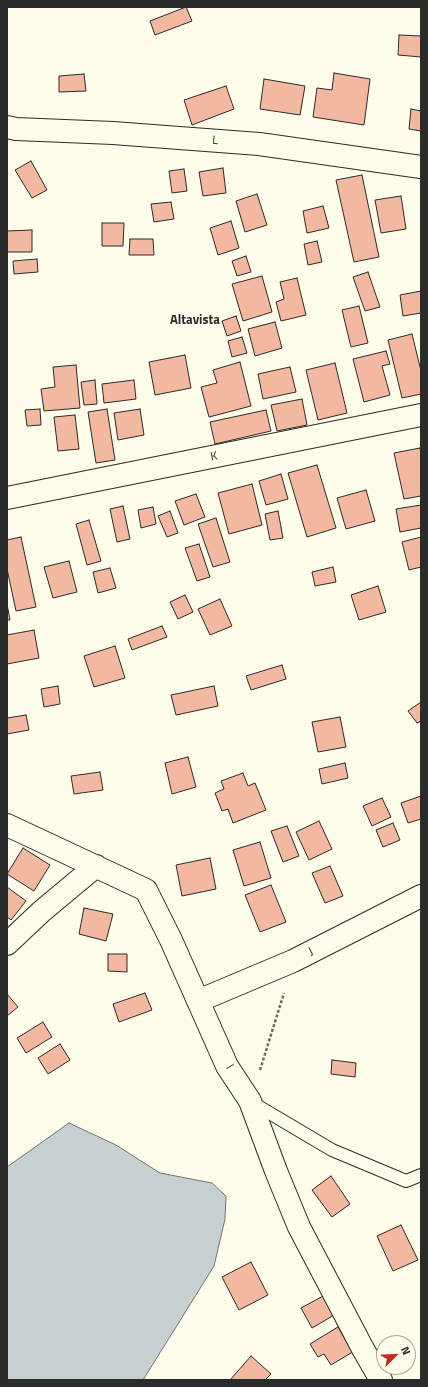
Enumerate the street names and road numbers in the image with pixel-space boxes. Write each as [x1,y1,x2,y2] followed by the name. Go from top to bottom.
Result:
[212,134,218,148] street label: L
[209,449,219,465] street label: K
[306,945,316,959] street label: J
[222,1062,236,1072] street label: I

